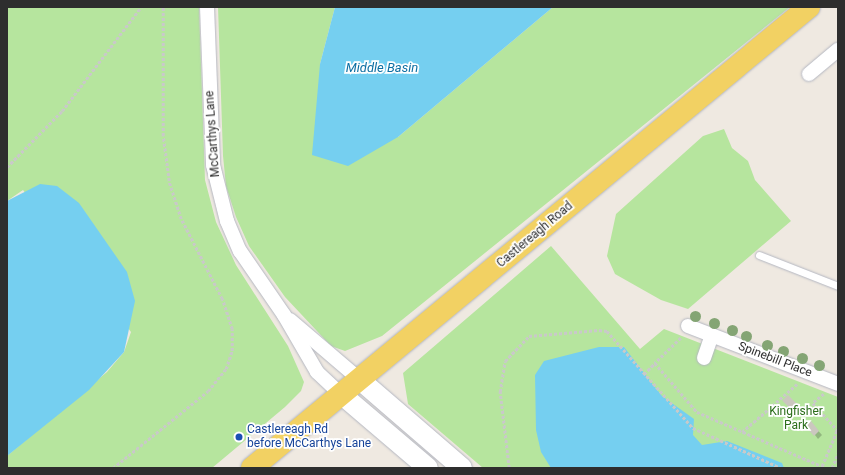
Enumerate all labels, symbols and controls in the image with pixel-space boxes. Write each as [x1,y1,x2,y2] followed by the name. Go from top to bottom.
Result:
[346,60,418,76] water label: Middle Basin
[203,90,223,178] street label: McCarthys Lane
[494,199,576,271] street label: Castlereagh Road
[736,339,814,381] street label: Spinebill Place
[769,405,823,433] park label: Kingfisher Park
[247,423,371,451] place label: Castlereagh Rd before McCarthys Lane
[234,432,244,442] marker: Castlereagh Rd before McCarthys Lane

